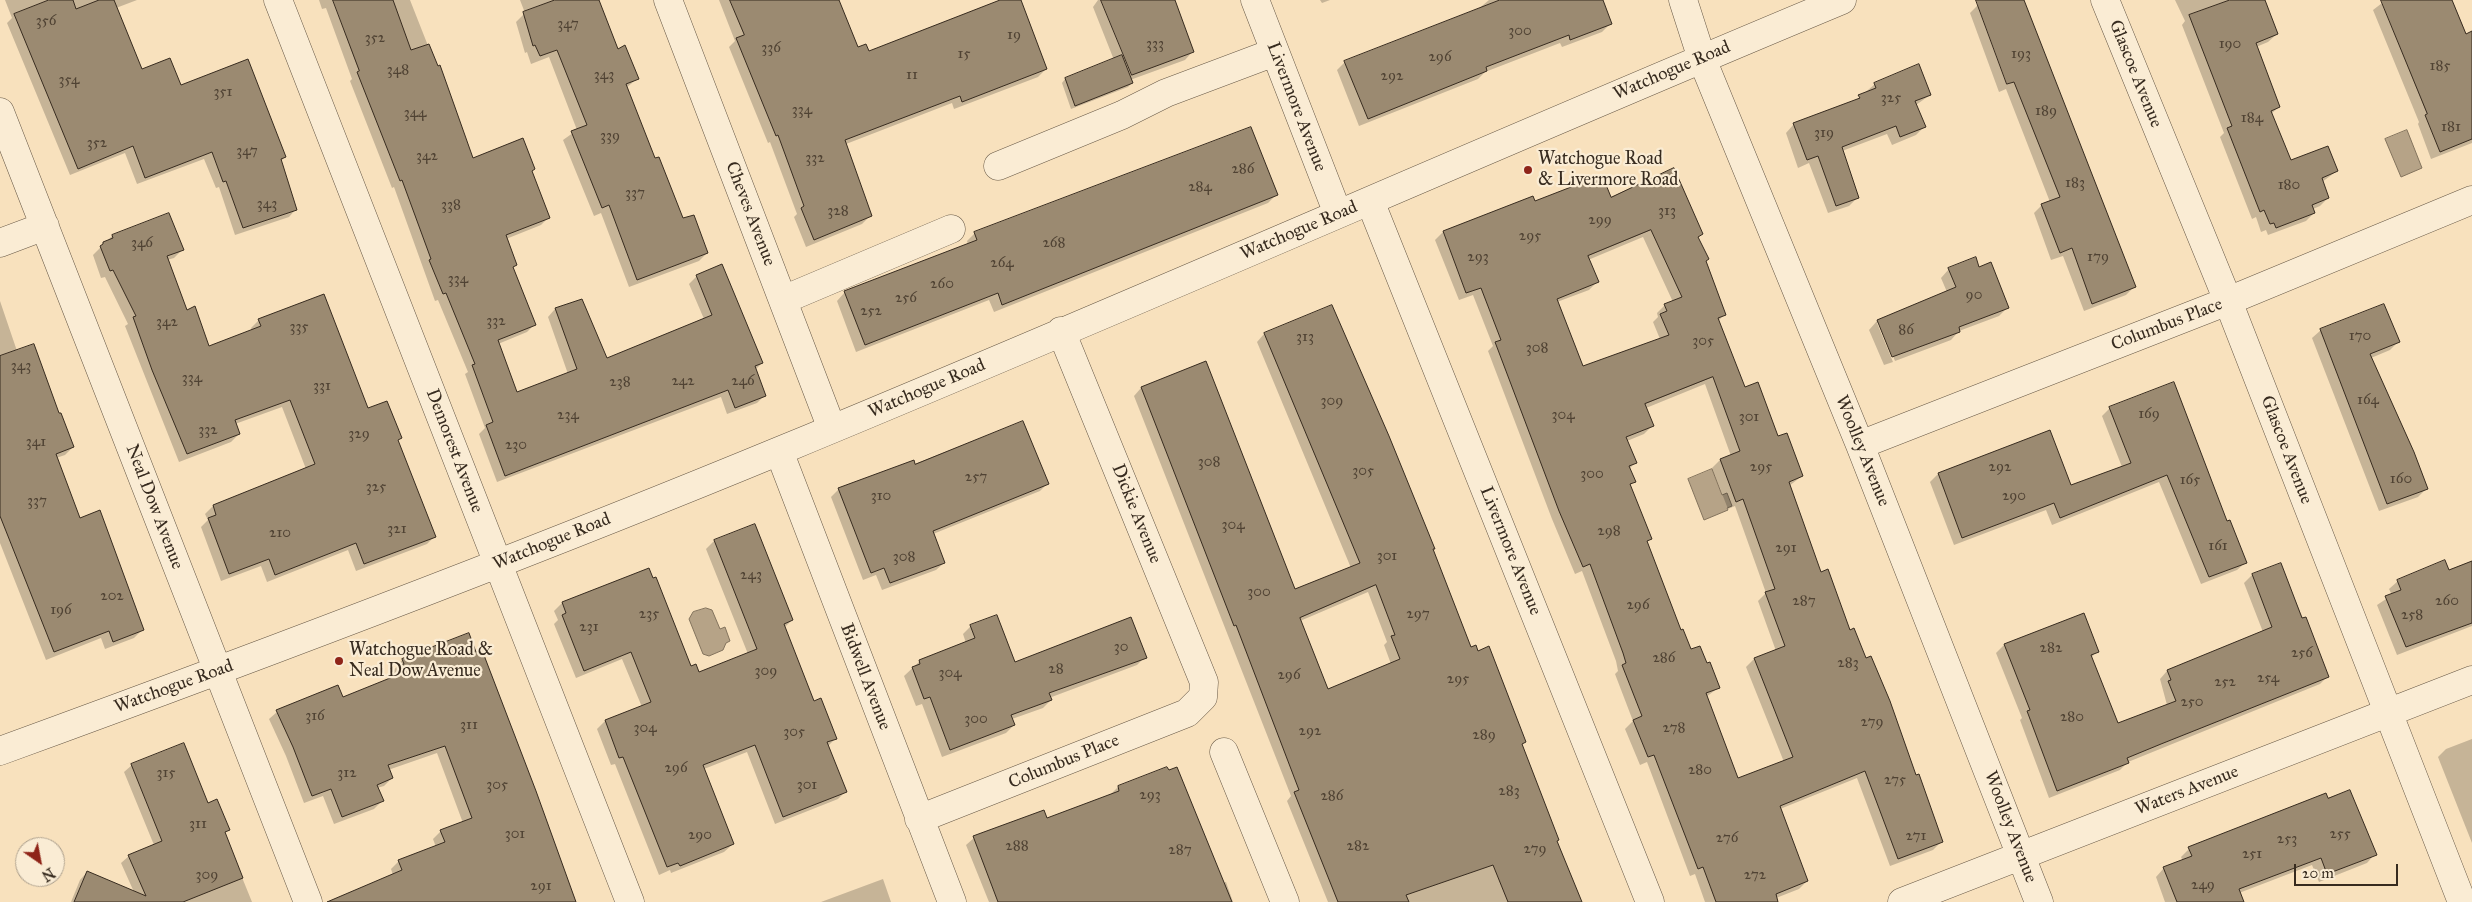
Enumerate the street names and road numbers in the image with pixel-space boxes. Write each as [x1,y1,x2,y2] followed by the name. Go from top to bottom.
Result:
[2104,17,2166,131] street label: Glascoe Avenue
[1610,37,1734,105] street label: Watchogue Road
[1261,39,1331,175] street label: Livermore Avenue
[720,159,780,269] street label: Cheves Avenue
[1237,197,1361,265] street label: Watchogue Road
[2108,294,2226,356] street label: Columbus Place
[865,355,989,423] street label: Watchogue Road
[420,386,488,516] street label: Demorest Avenue
[1830,392,1894,510] street label: Woolley Avenue
[2255,393,2317,507] street label: Glascoe Avenue
[120,442,188,572] street label: Neal Dow Avenue
[1106,461,1166,567] street label: Dickie Avenue
[1474,483,1546,619] street label: Livermore Avenue
[490,509,614,575] street label: Watchogue Road
[835,621,895,733] street label: Bidwell Avenue
[112,656,236,718] street label: Watchogue Road
[1006,730,1122,794] street label: Columbus Place
[2132,761,2242,821] street label: Waters Avenue
[1979,768,2041,886] street label: Woolley Avenue

